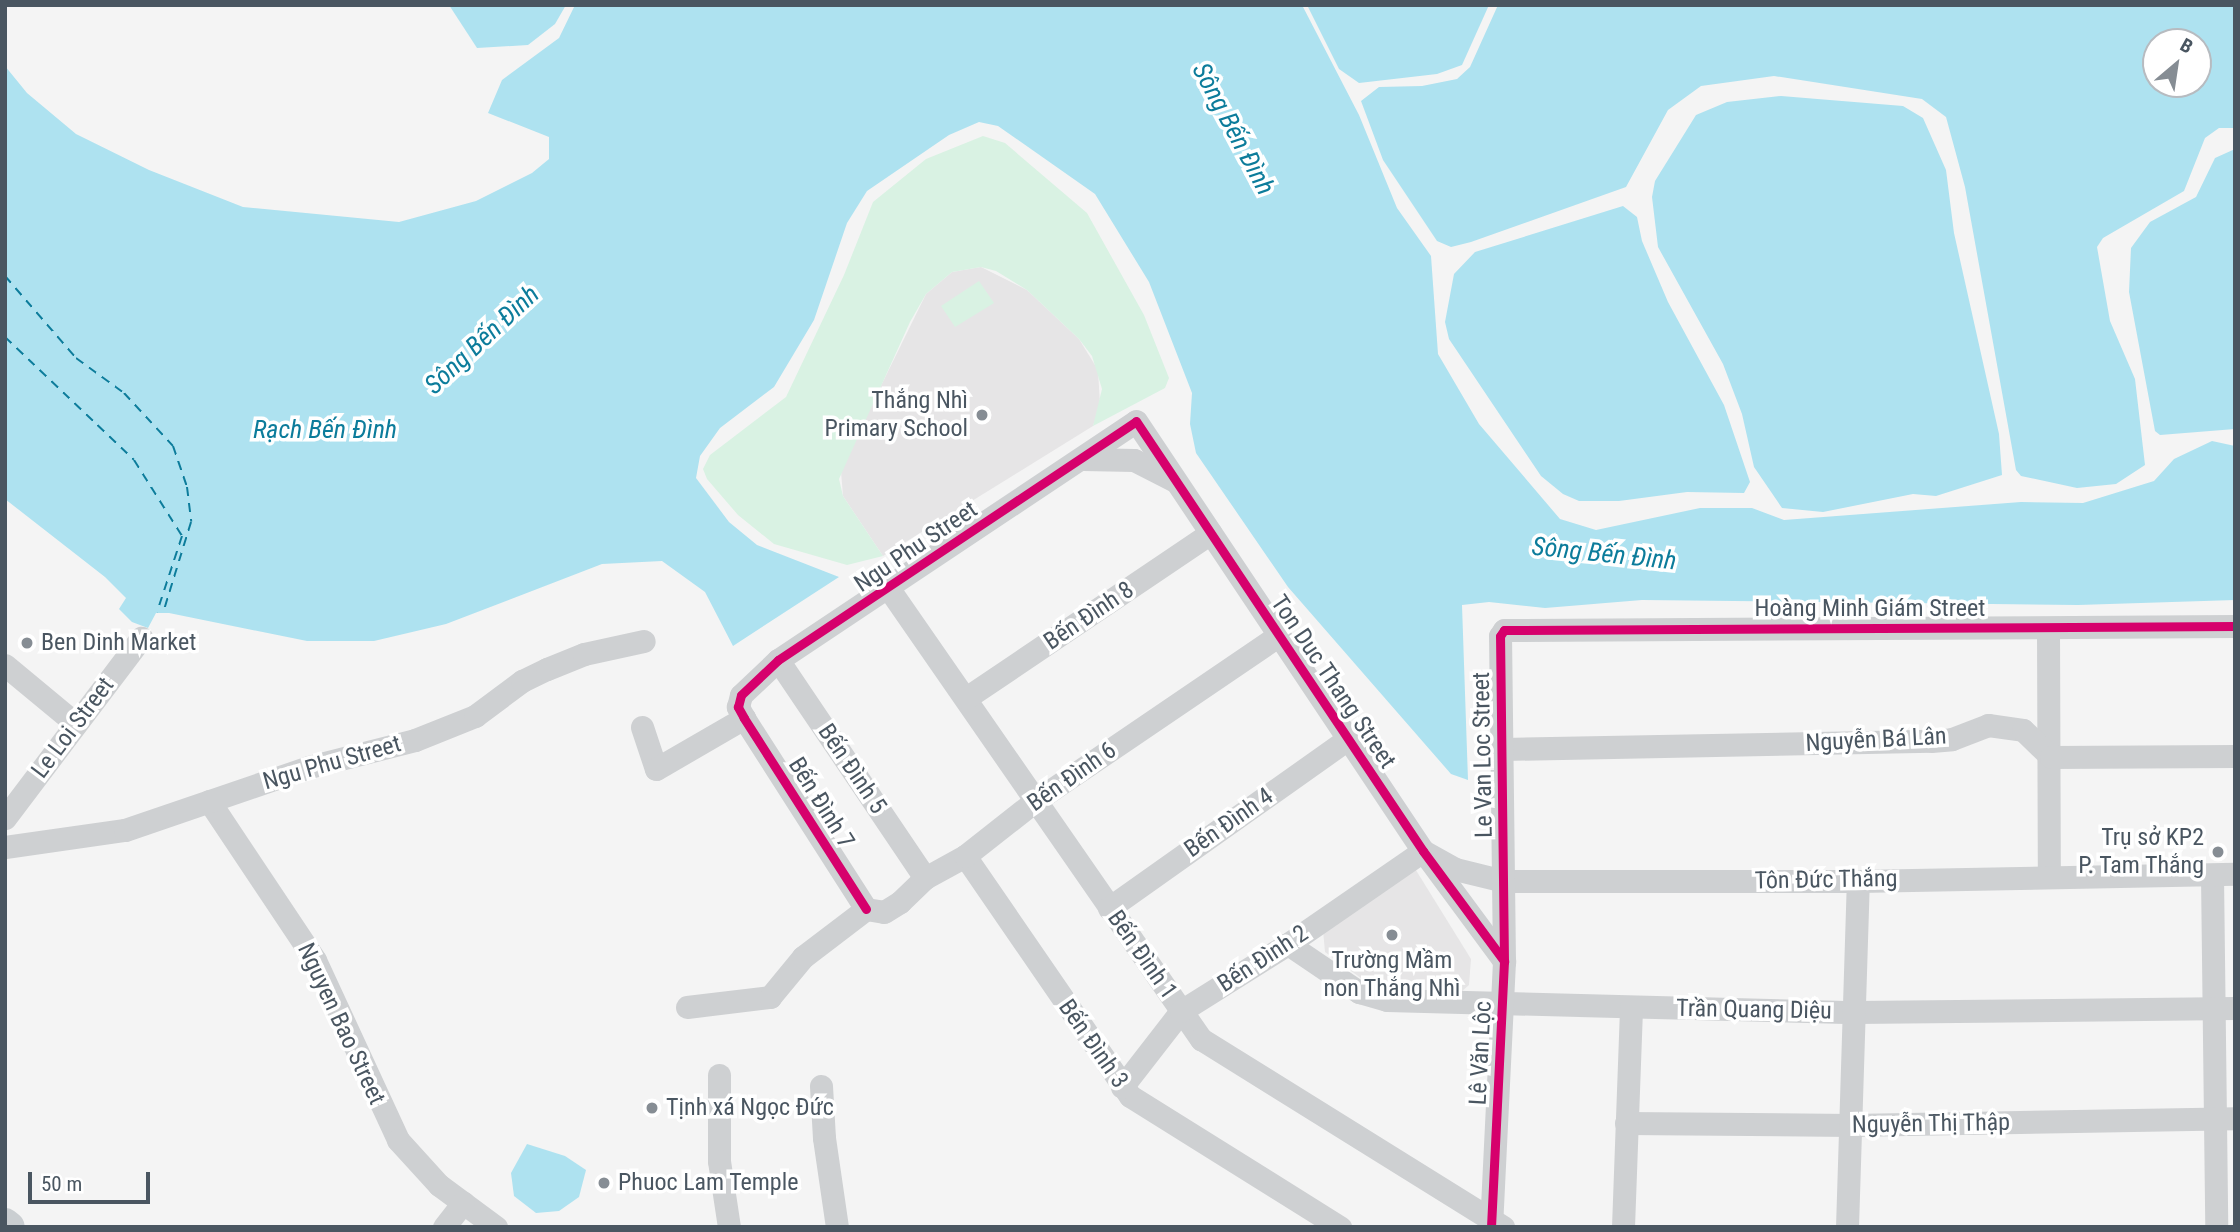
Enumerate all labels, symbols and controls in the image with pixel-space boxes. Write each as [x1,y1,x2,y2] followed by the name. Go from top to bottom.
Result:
[2142,28,2212,98] north arrow
[2176,33,2197,59] text: B
[1185,58,1281,200] water label: Sông Bến Đình
[418,279,546,401] water label: Sông Bến Đình
[825,387,968,443] place label: Thắng Nhì Primary School
[974,407,990,423] marker: Thắng Nhì Primary School
[253,414,397,446] water label: Rạch Bến Đình
[849,495,983,599] street label: Ngu Phu Street
[1530,531,1678,577] water label: Sông Bến Đình
[1039,576,1139,656] street label: Bến Đình 8
[1264,590,1402,774] street label: Ton Duc Thang Street
[1755,595,1985,623] street label: Hoàng Minh Giám Street
[41,629,196,657] place label: Ben Dinh Market
[19,635,35,651] marker: Ben Dinh Market
[26,672,120,784] street label: Le Loi Street
[1467,672,1499,838] street label: Le Van Loc Street
[812,719,892,819] street label: Bến Đình 5
[1805,722,1947,758] street label: Nguyễn Bá Lân
[260,730,404,796] street label: Ngu Phu Street
[1022,736,1122,818] street label: Bến Đình 6
[782,752,860,854] street label: Bến Đình 7
[1179,782,1279,864] street label: Bến Đình 4
[2077,824,2204,880] place label: Trụ sở KP2 P. Tam Thắng
[2210,844,2226,860] marker: Trụ sở KP2 P. Tam Thắng
[1754,864,1898,896] street label: Tôn Đức Thắng
[1101,905,1183,1005] street label: Bến Đình 1
[1212,919,1314,999] street label: Bến Đình 2
[1384,927,1400,943] marker: Trường Mầm non Thắng Nhì
[291,939,391,1109] street label: Nguyen Bao Street
[1323,947,1461,1003] place label: Trường Mầm non Thắng Nhì
[1052,994,1134,1094] street label: Bến Đình 3
[1676,994,1832,1026] street label: Trần Quang Diệu
[1464,1000,1498,1106] street label: Lê Văn Lộc
[666,1094,834,1122] place label: Tịnh xá Ngọc Đức
[644,1100,660,1116] marker: Tịnh xá Ngọc Đức
[1851,1108,2011,1140] street label: Nguyễn Thị Thập
[32,1158,154,1202] scale bar
[618,1169,799,1197] place label: Phuoc Lam Temple
[41,1172,82,1196] text: 50 m
[596,1175,612,1191] marker: Phuoc Lam Temple

